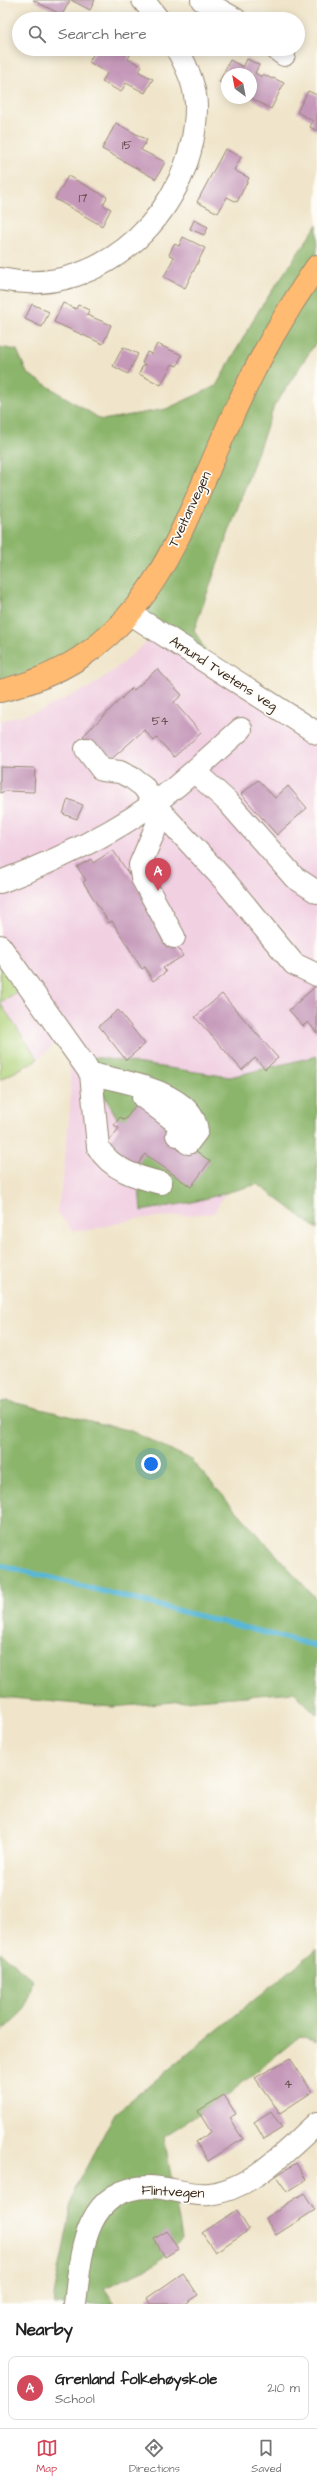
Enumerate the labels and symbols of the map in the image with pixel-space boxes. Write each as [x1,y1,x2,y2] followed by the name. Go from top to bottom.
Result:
[221,68,257,104] north arrow
[122,137,133,154] house number: 15
[79,190,88,207] house number: 17
[163,468,216,551] street label: Tveitanvegen
[165,631,281,716] street label: Amund Tvetens veg
[152,713,168,730] house number: 54
[145,858,171,891] pin: A
[141,1454,161,1474] your location
[284,2076,292,2093] house number: 4
[141,2180,205,2204] street label: Flintvegen

